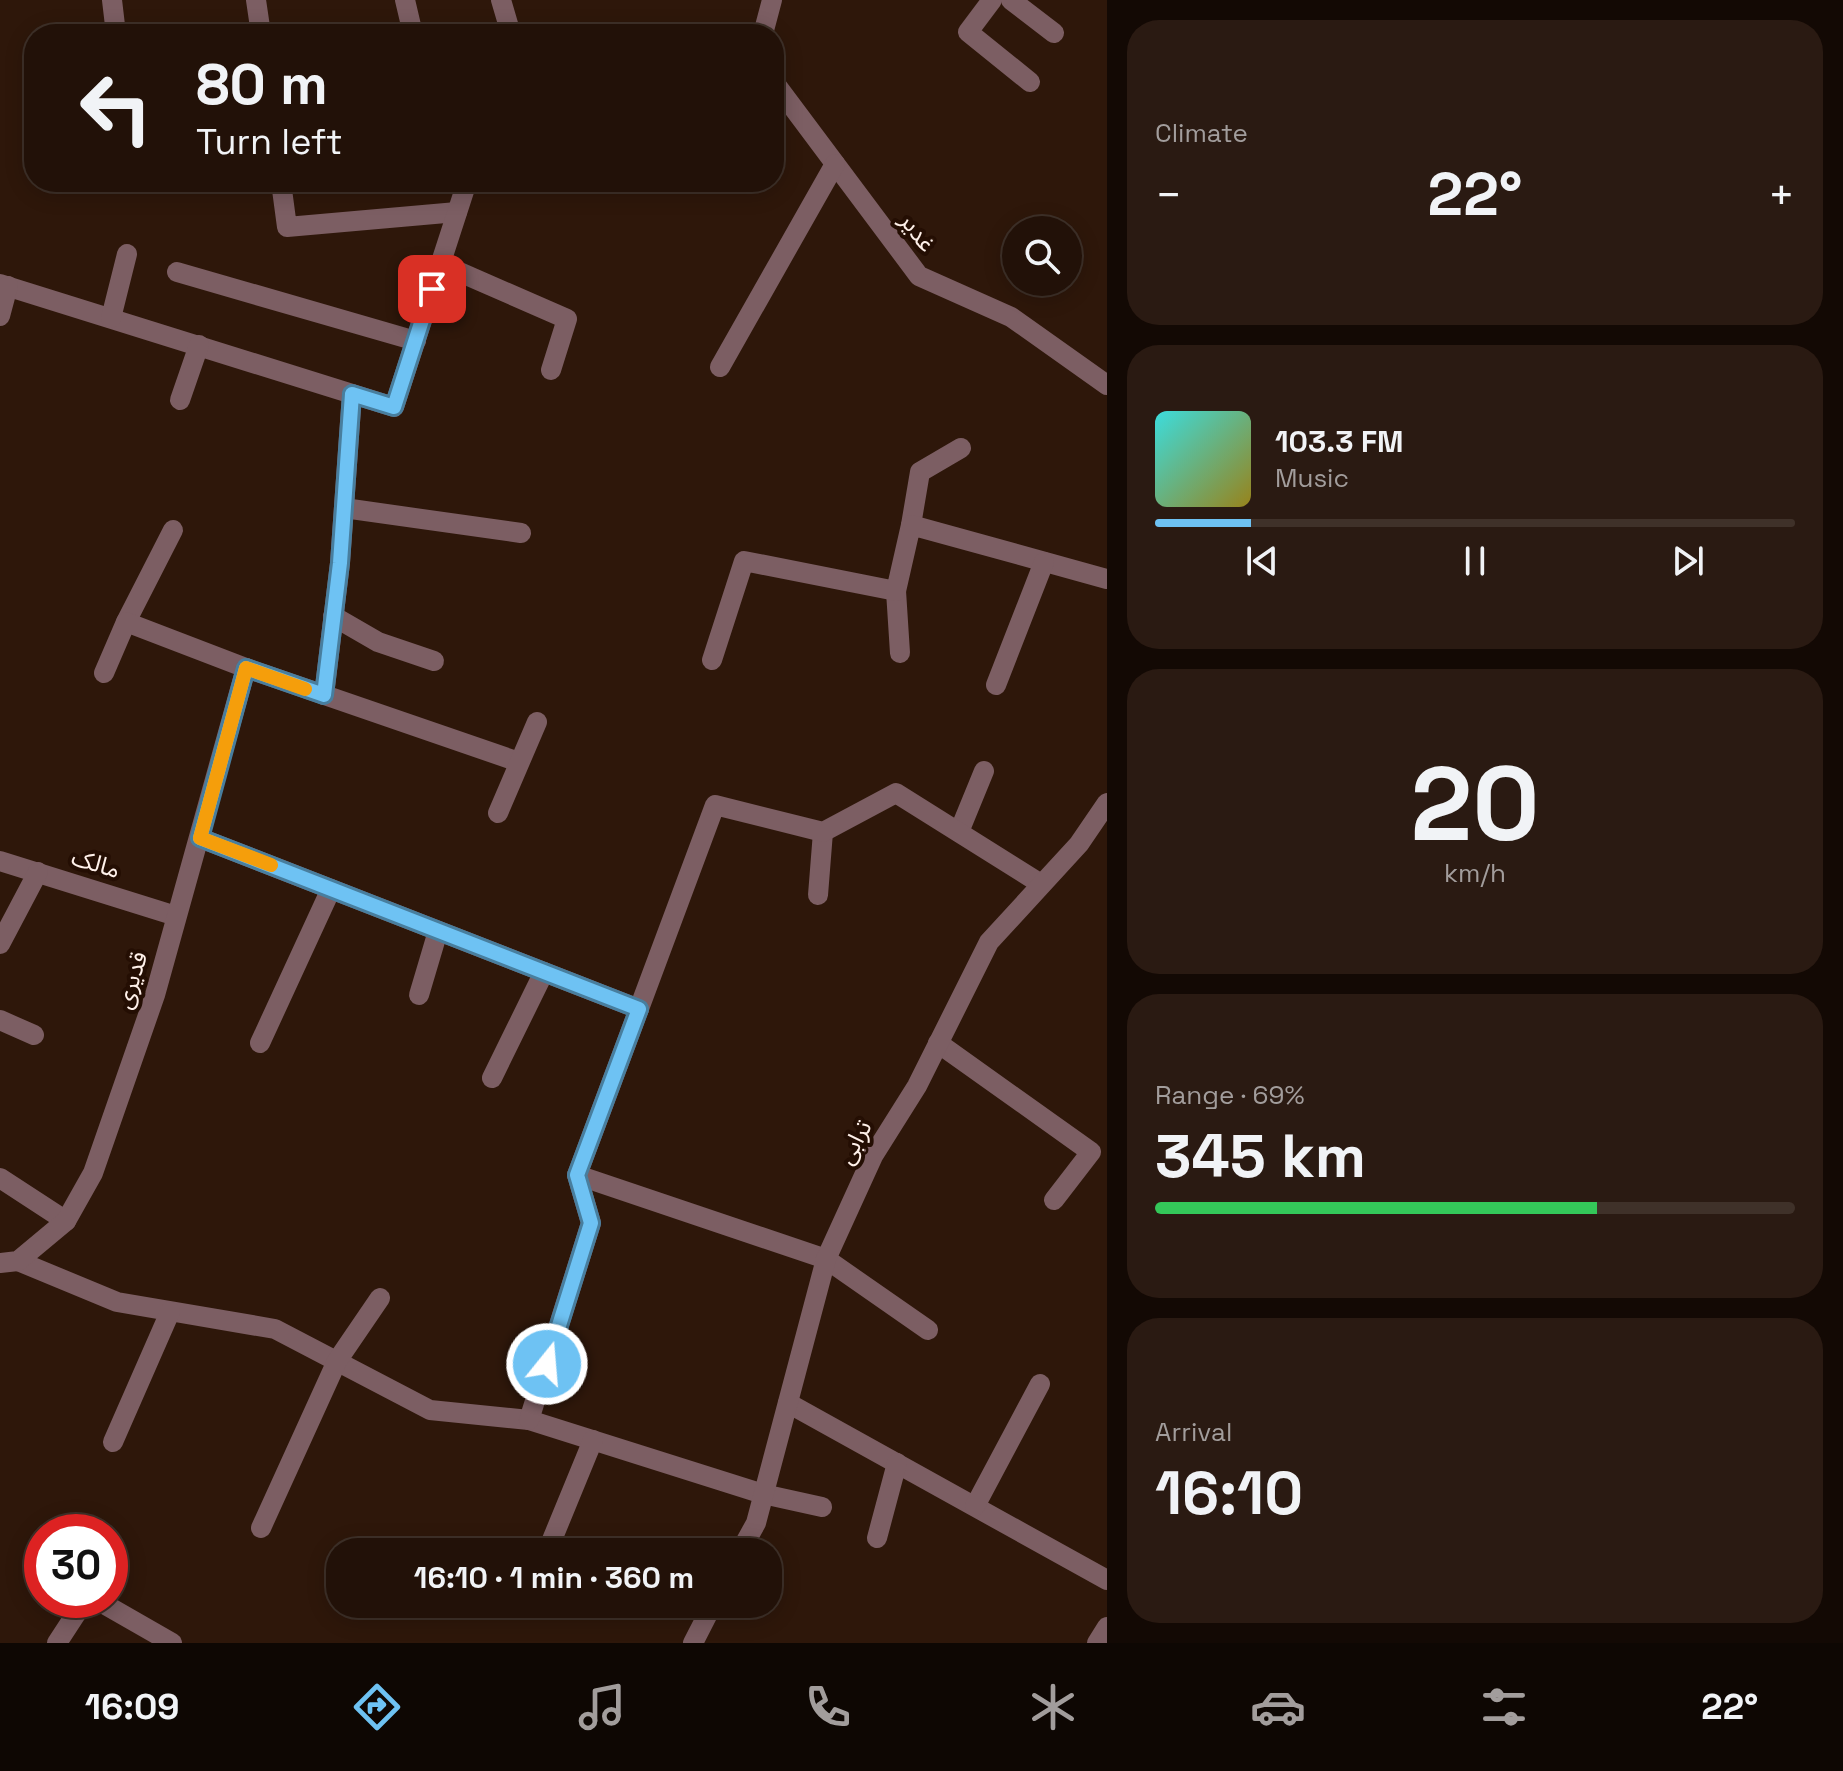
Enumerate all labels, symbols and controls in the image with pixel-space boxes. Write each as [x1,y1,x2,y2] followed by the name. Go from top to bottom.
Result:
[196,49,328,120] text: 80 m
[64,56,168,160] icon: left
[1155,116,1248,150] text: Climate
[196,119,343,165] text: Turn left
[1428,156,1522,233] text: 22°
[1155,167,1182,223] text: −
[1768,167,1795,223] text: +
[893,205,943,258] street label: غدیر
[1002,216,1082,296] map controls
[1002,216,1082,296] button: search
[398,255,466,323] pin
[410,267,454,311] icon: arrive
[1275,422,1404,461] text: 103.3 FM
[1275,461,1349,495] text: Music
[1240,539,1284,583] icon: previous
[1453,539,1497,583] icon: pause
[1666,539,1710,583] icon: next
[1410,738,1540,870] text: 20
[68,841,124,885] street label: مالک
[1444,856,1506,890] text: km/h
[108,948,154,1012] street label: قدیری
[1155,1078,1305,1112] text: Range · 69%
[830,1114,878,1170] street label: ترابی
[1155,1118,1366,1195] text: 345 km
[505,1322,589,1406] position arrow
[1155,1415,1232,1449] text: Arrival
[1155,1455,1303,1532] text: 16:10
[24,1514,128,1618] speed limit sign: 30
[414,1558,694,1597] text: 16:10 · 1 min · 360 m
[349,1679,405,1735] icon: directions
[574,1679,630,1735] icon: music
[800,1679,856,1735] icon: phone
[1025,1679,1081,1735] icon: climate
[1250,1679,1306,1735] icon: car
[1476,1679,1532,1735] icon: filters
[85,1684,180,1730] text: 16:09
[1701,1684,1758,1730] text: 22°

